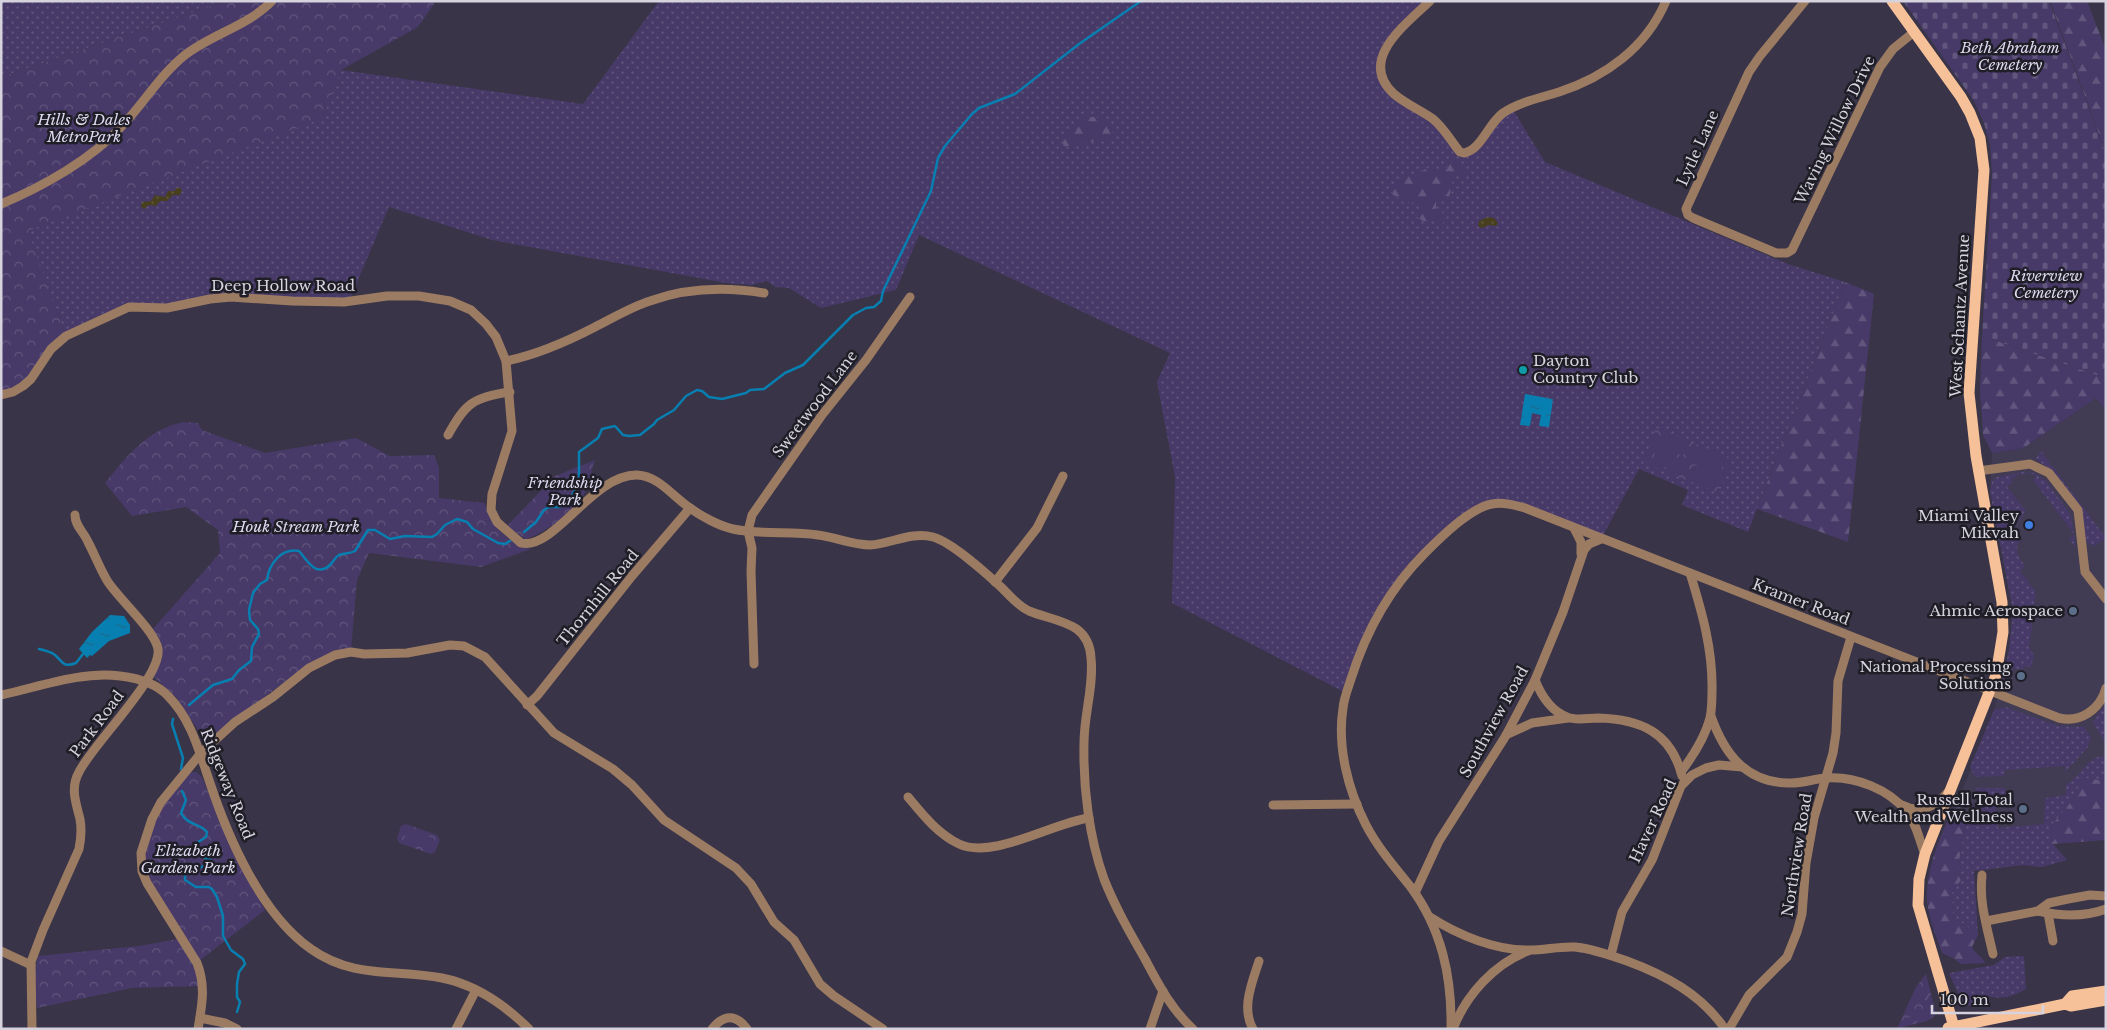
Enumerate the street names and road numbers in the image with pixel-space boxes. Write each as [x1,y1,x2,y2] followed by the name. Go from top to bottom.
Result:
[1790,52,1879,208] street label: Waving Willow Drive
[1672,107,1723,189] street label: Lytle Lane
[1946,234,1973,399] street label: West Schantz Avenue
[211,276,355,295] street label: Deep Hollow Road
[768,346,861,461] street label: Sweetwood Lane
[553,545,642,650] street label: Thornhill Road
[1750,574,1853,629] street label: Kramer Road
[1455,663,1532,781] street label: Southview Road
[65,686,128,761] street label: Park Road
[196,725,258,842] street label: Ridgeway Road
[1625,776,1680,866] street label: Haver Road
[1777,792,1816,918] street label: Northview Road

